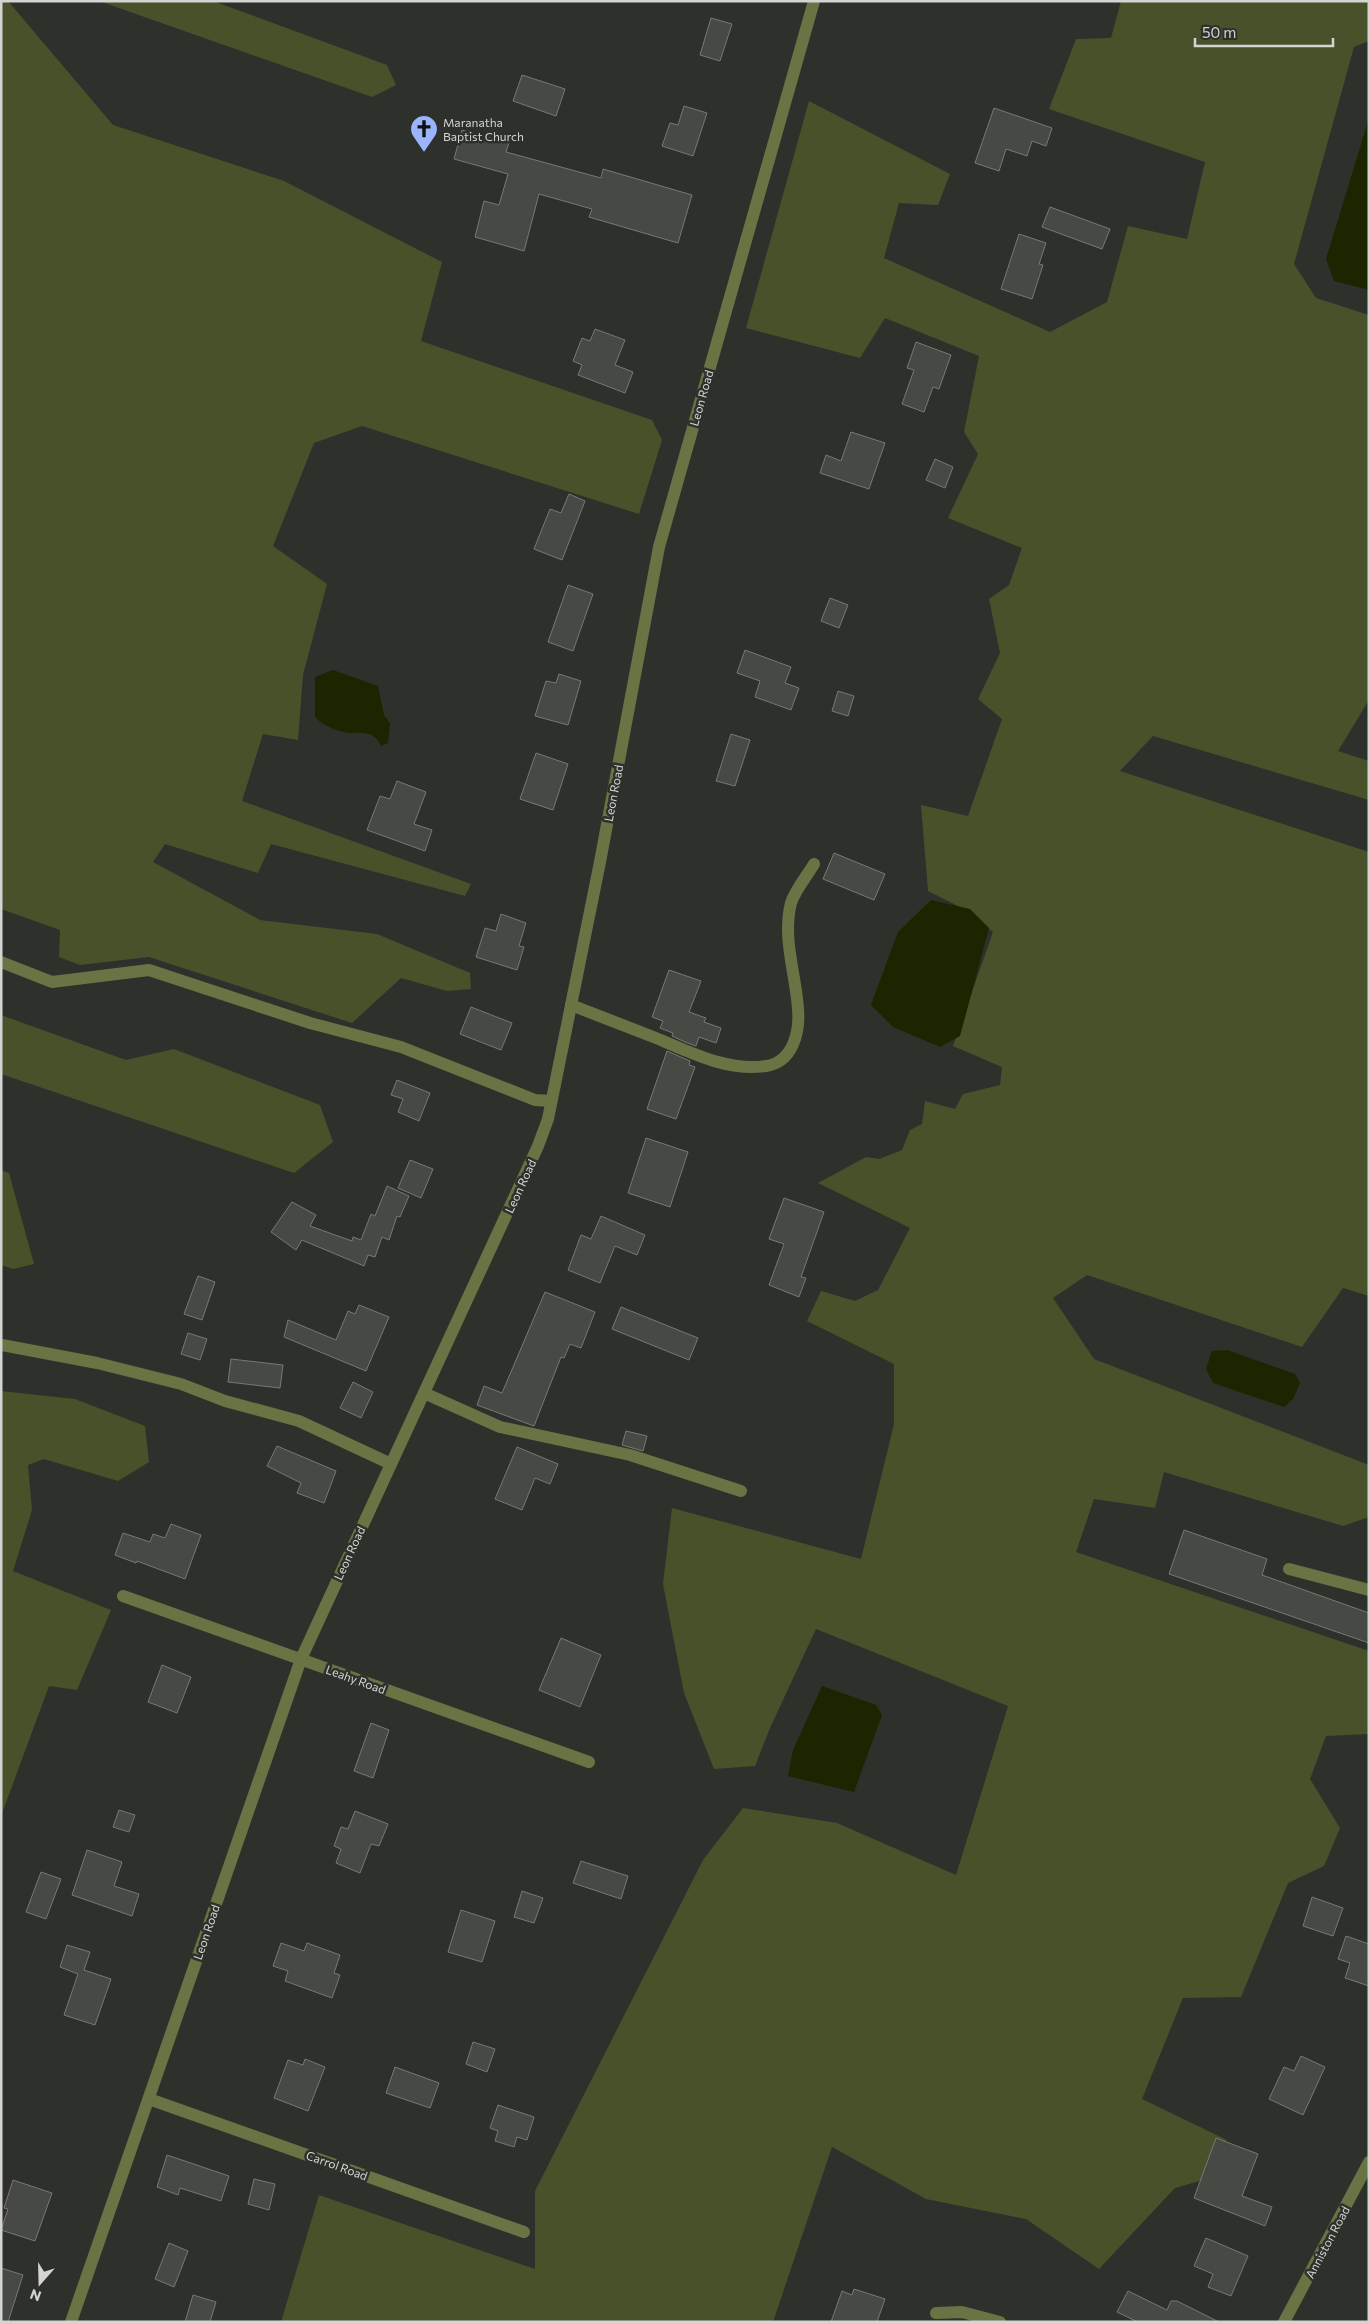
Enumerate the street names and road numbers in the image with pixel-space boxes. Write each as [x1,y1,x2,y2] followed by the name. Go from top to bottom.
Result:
[686,368,716,428] street label: Leon Road
[601,763,625,823] street label: Leon Road
[501,1157,539,1215] street label: Leon Road
[330,1524,368,1582] street label: Leon Road
[324,1662,388,1696] street label: Leahy Road
[190,1902,222,1961] street label: Leon Road
[304,2147,370,2183] street label: Carrol Road
[1302,2203,1352,2280] street label: Anniston Road

